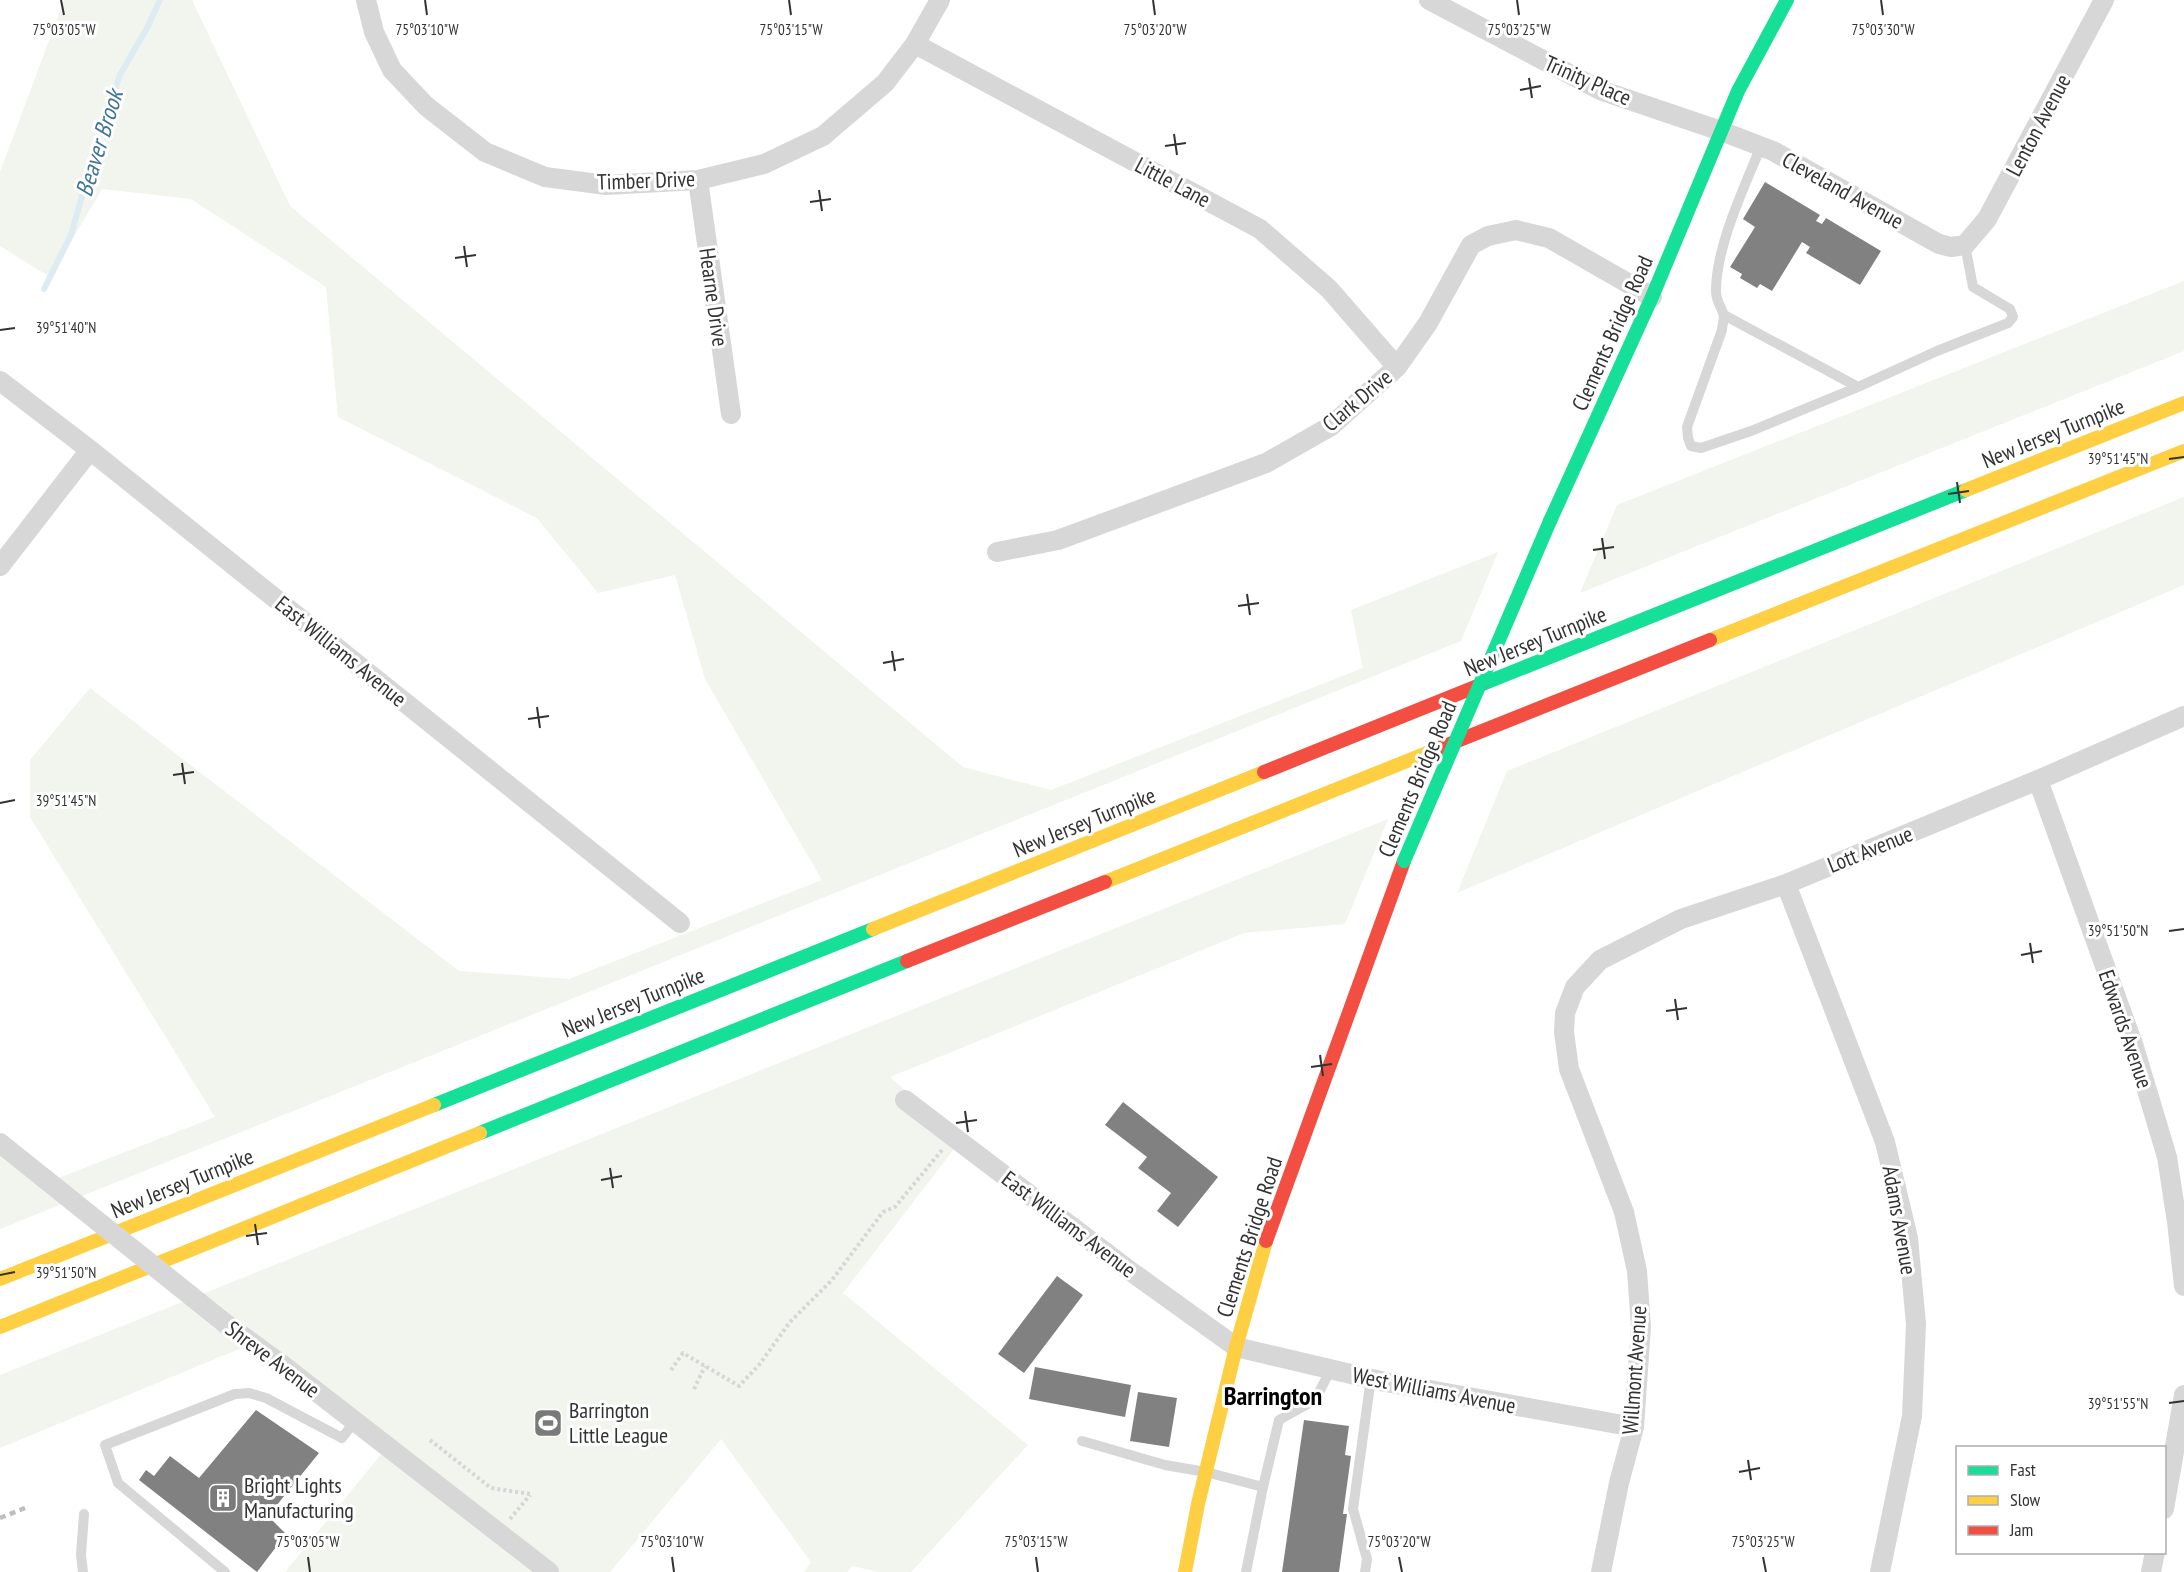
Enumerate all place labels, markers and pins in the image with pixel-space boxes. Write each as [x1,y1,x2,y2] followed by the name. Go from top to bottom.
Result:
[569,1396,668,1449] place label: Barrington Little League
[532,1407,564,1439] sports icon: Barrington Little League
[244,1471,354,1524] place label: Bright Lights Manufacturing
[207,1482,239,1514] building icon: Bright Lights Manufacturing

